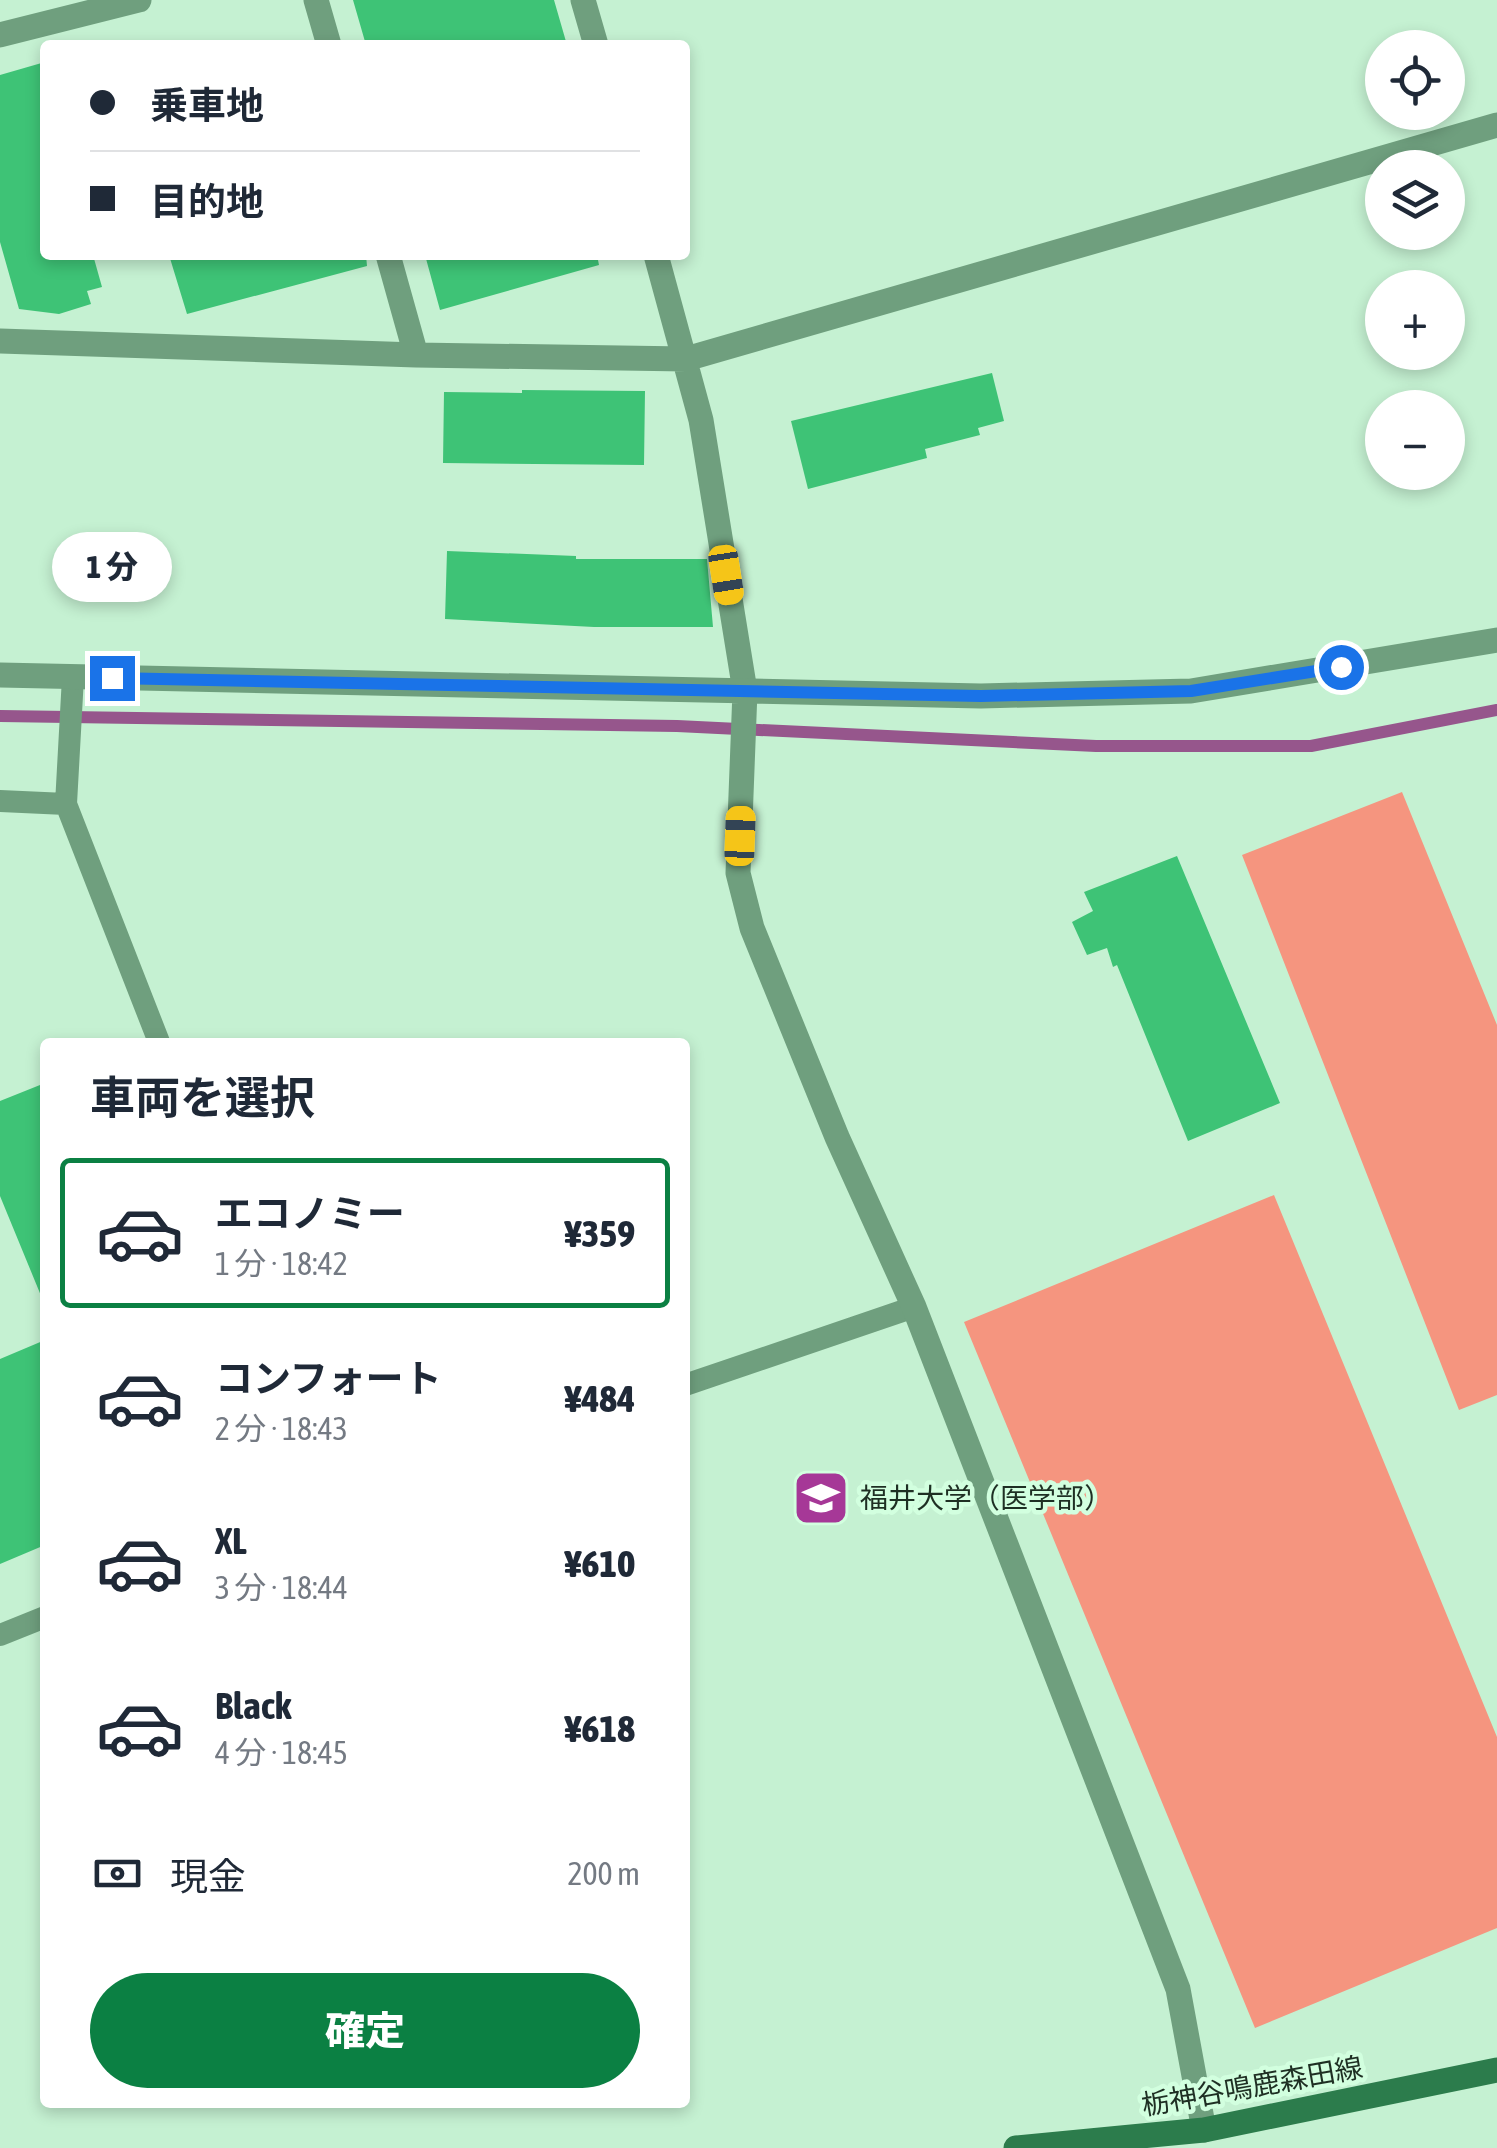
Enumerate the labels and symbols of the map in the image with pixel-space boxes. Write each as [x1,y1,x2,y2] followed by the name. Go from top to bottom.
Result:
[52,533,172,603] callout: 1 分
[706,543,746,607] car
[1319,645,1364,690] route start
[90,656,135,701] route end
[724,805,756,867] car
[791,1468,851,1528] school or university icon: 福井大学（医学部）
[860,1482,1112,1514] place label: 福井大学（医学部）
[1139,2051,1365,2121] street label: 栃神谷鳴鹿森田線

